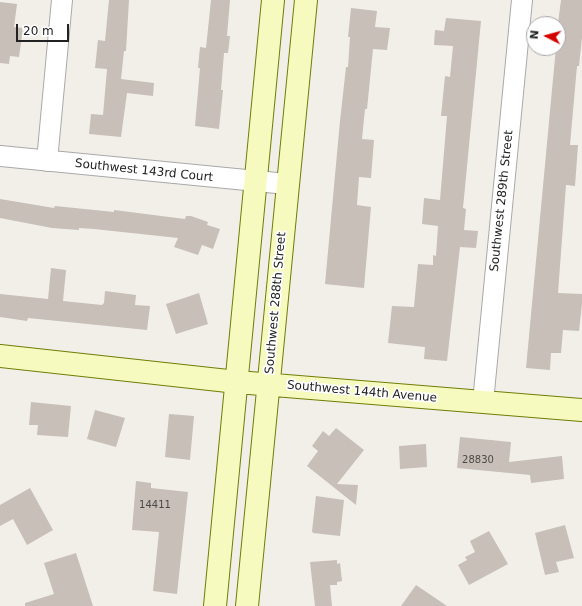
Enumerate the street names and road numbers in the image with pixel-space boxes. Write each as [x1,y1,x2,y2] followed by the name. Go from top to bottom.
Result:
[487,129,517,273] street label: Southwest 289th Street
[74,157,214,185] street label: Southwest 143rd Court
[263,231,289,375] street label: Southwest 288th Street
[286,378,438,406] street label: Southwest 144th Avenue

